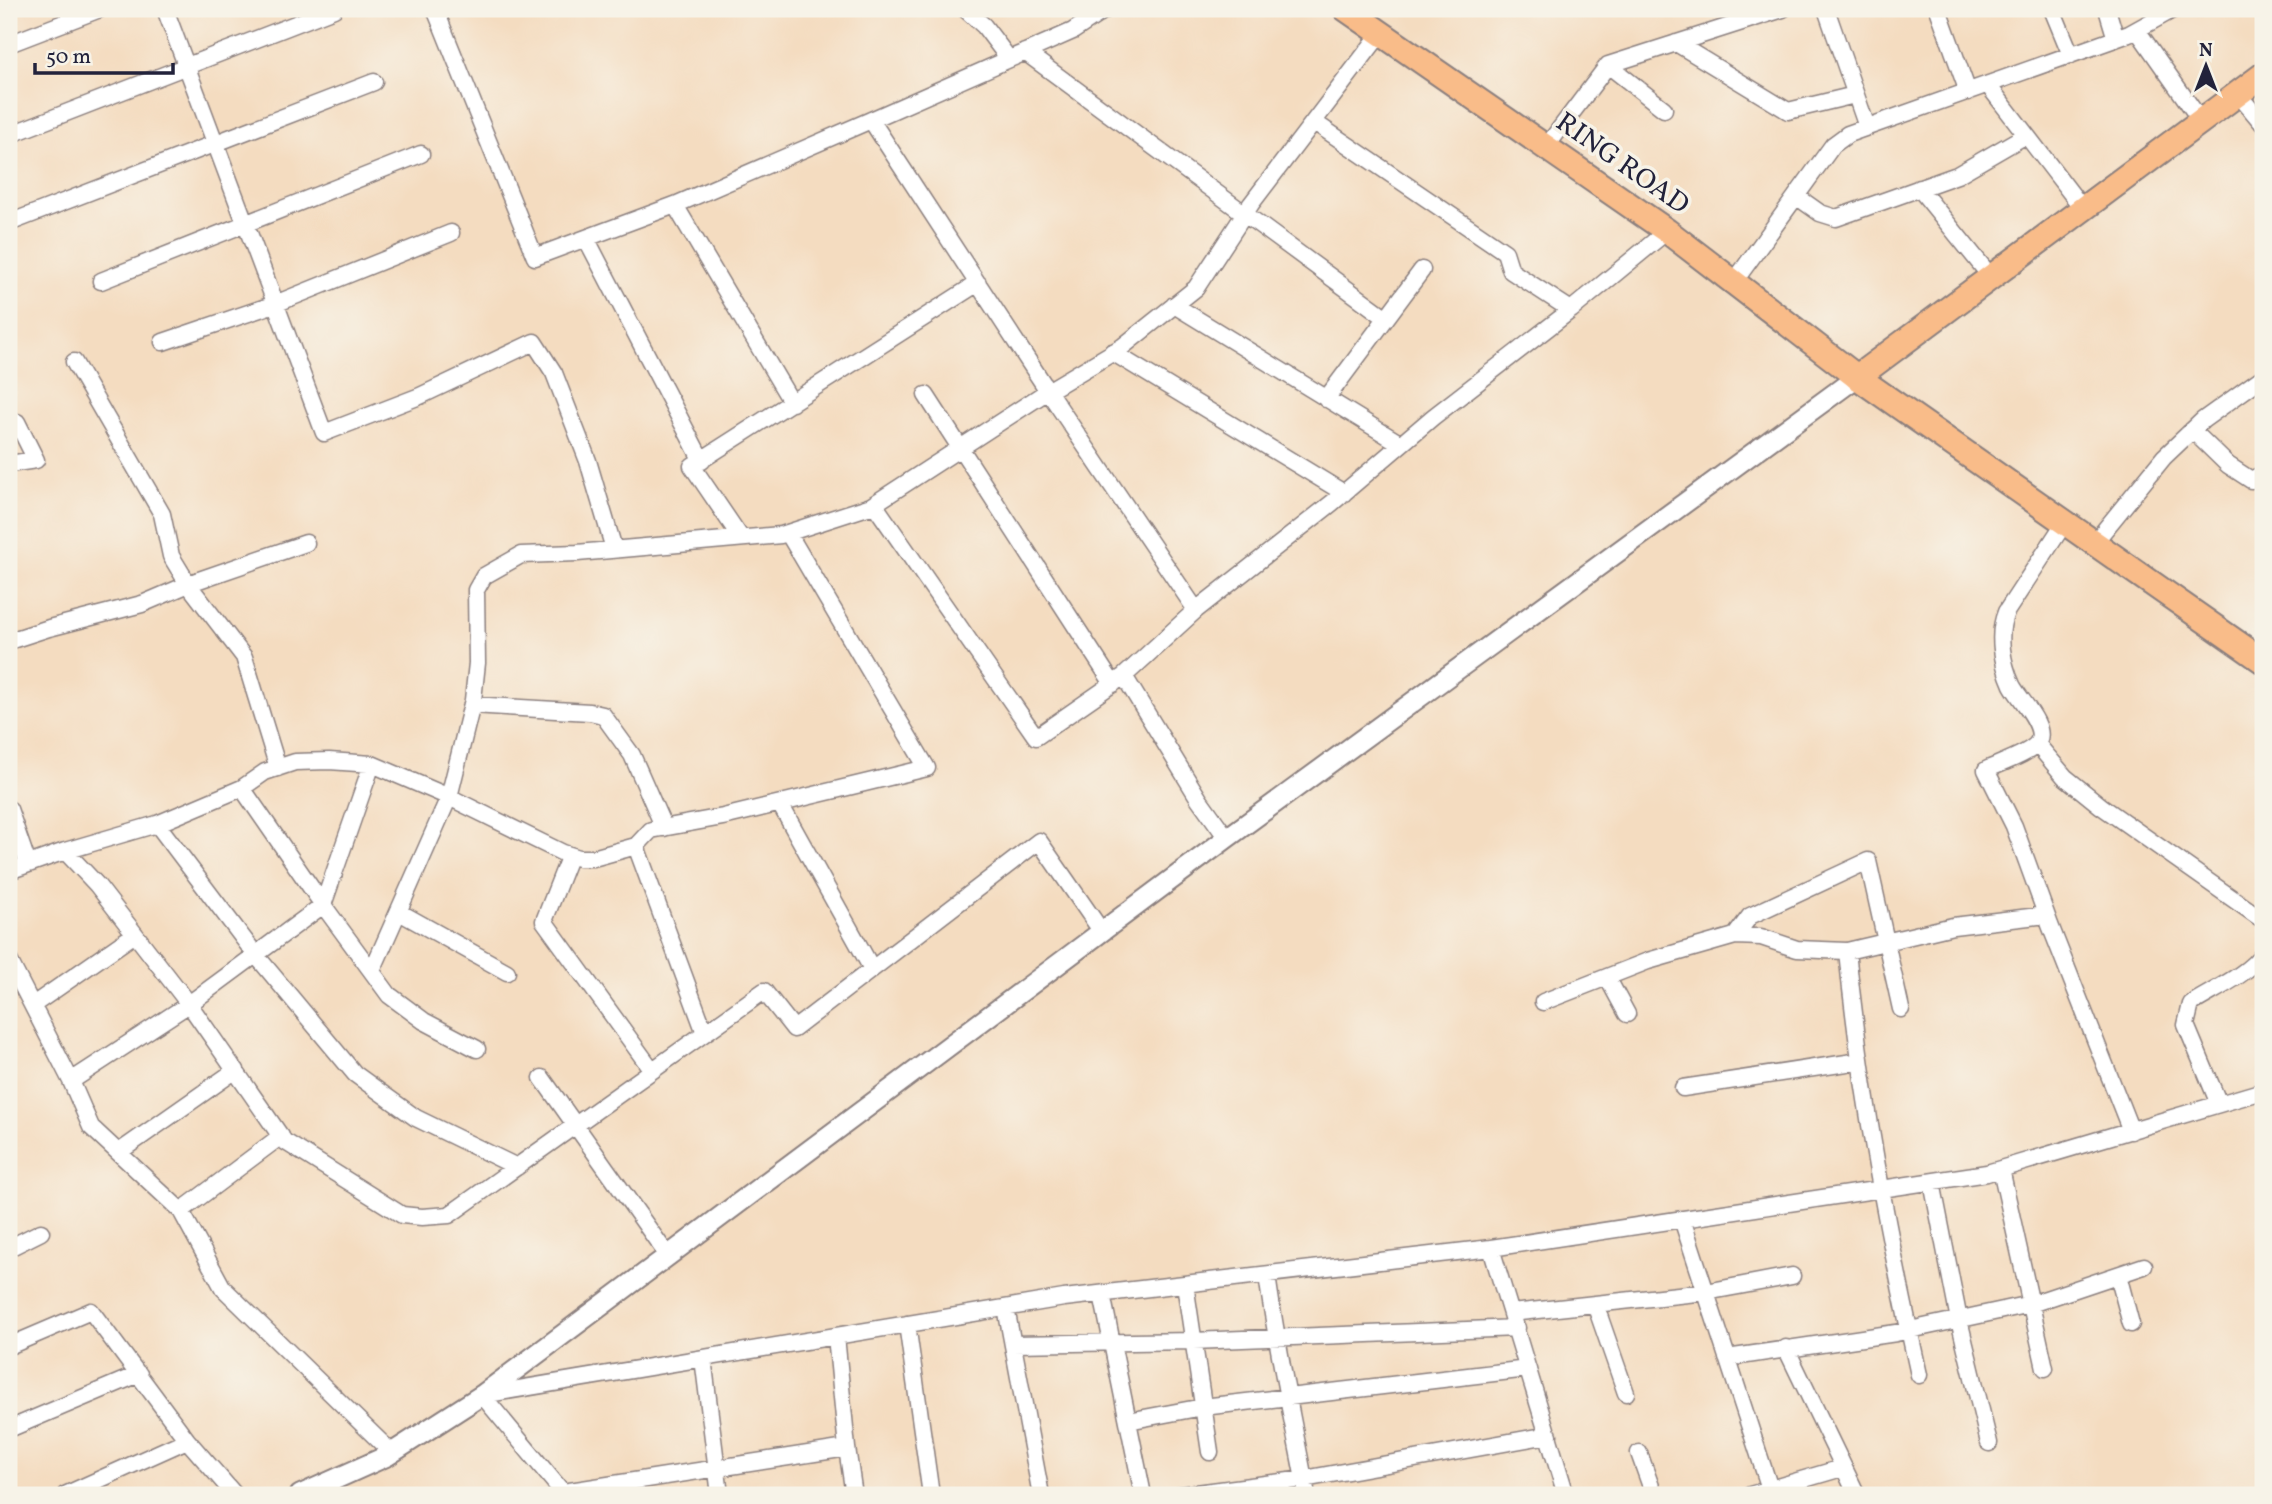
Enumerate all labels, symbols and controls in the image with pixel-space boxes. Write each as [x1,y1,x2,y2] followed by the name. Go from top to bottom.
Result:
[35,32,173,76] scale bar
[2170,32,2240,102] north arrow
[2199,38,2213,64] text: N
[46,43,91,72] text: 50 m
[1547,104,1697,224] street label: RING ROAD

